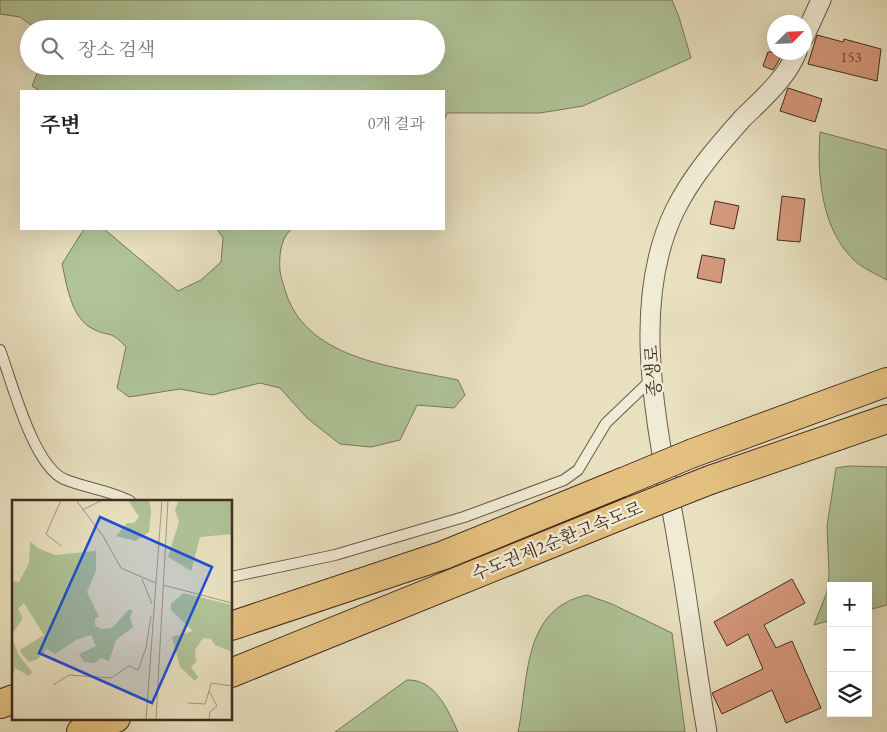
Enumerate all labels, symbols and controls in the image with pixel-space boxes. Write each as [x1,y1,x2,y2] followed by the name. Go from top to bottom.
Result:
[767,15,812,60] north arrow
[20,20,445,75] search box
[38,34,66,62] icon: search
[78,37,155,62] text: 장소 검색
[840,47,862,66] house number: 153
[40,111,81,138] text: 주변
[368,113,425,134] text: 0개 결과
[639,344,666,398] street label: 종생로
[468,496,646,585] street label: 수도권제2순환고속도로
[12,500,232,720] inset map
[827,582,872,717] map controls
[827,582,872,627] button: +
[827,627,872,672] button: −
[827,672,872,717] button: layers

